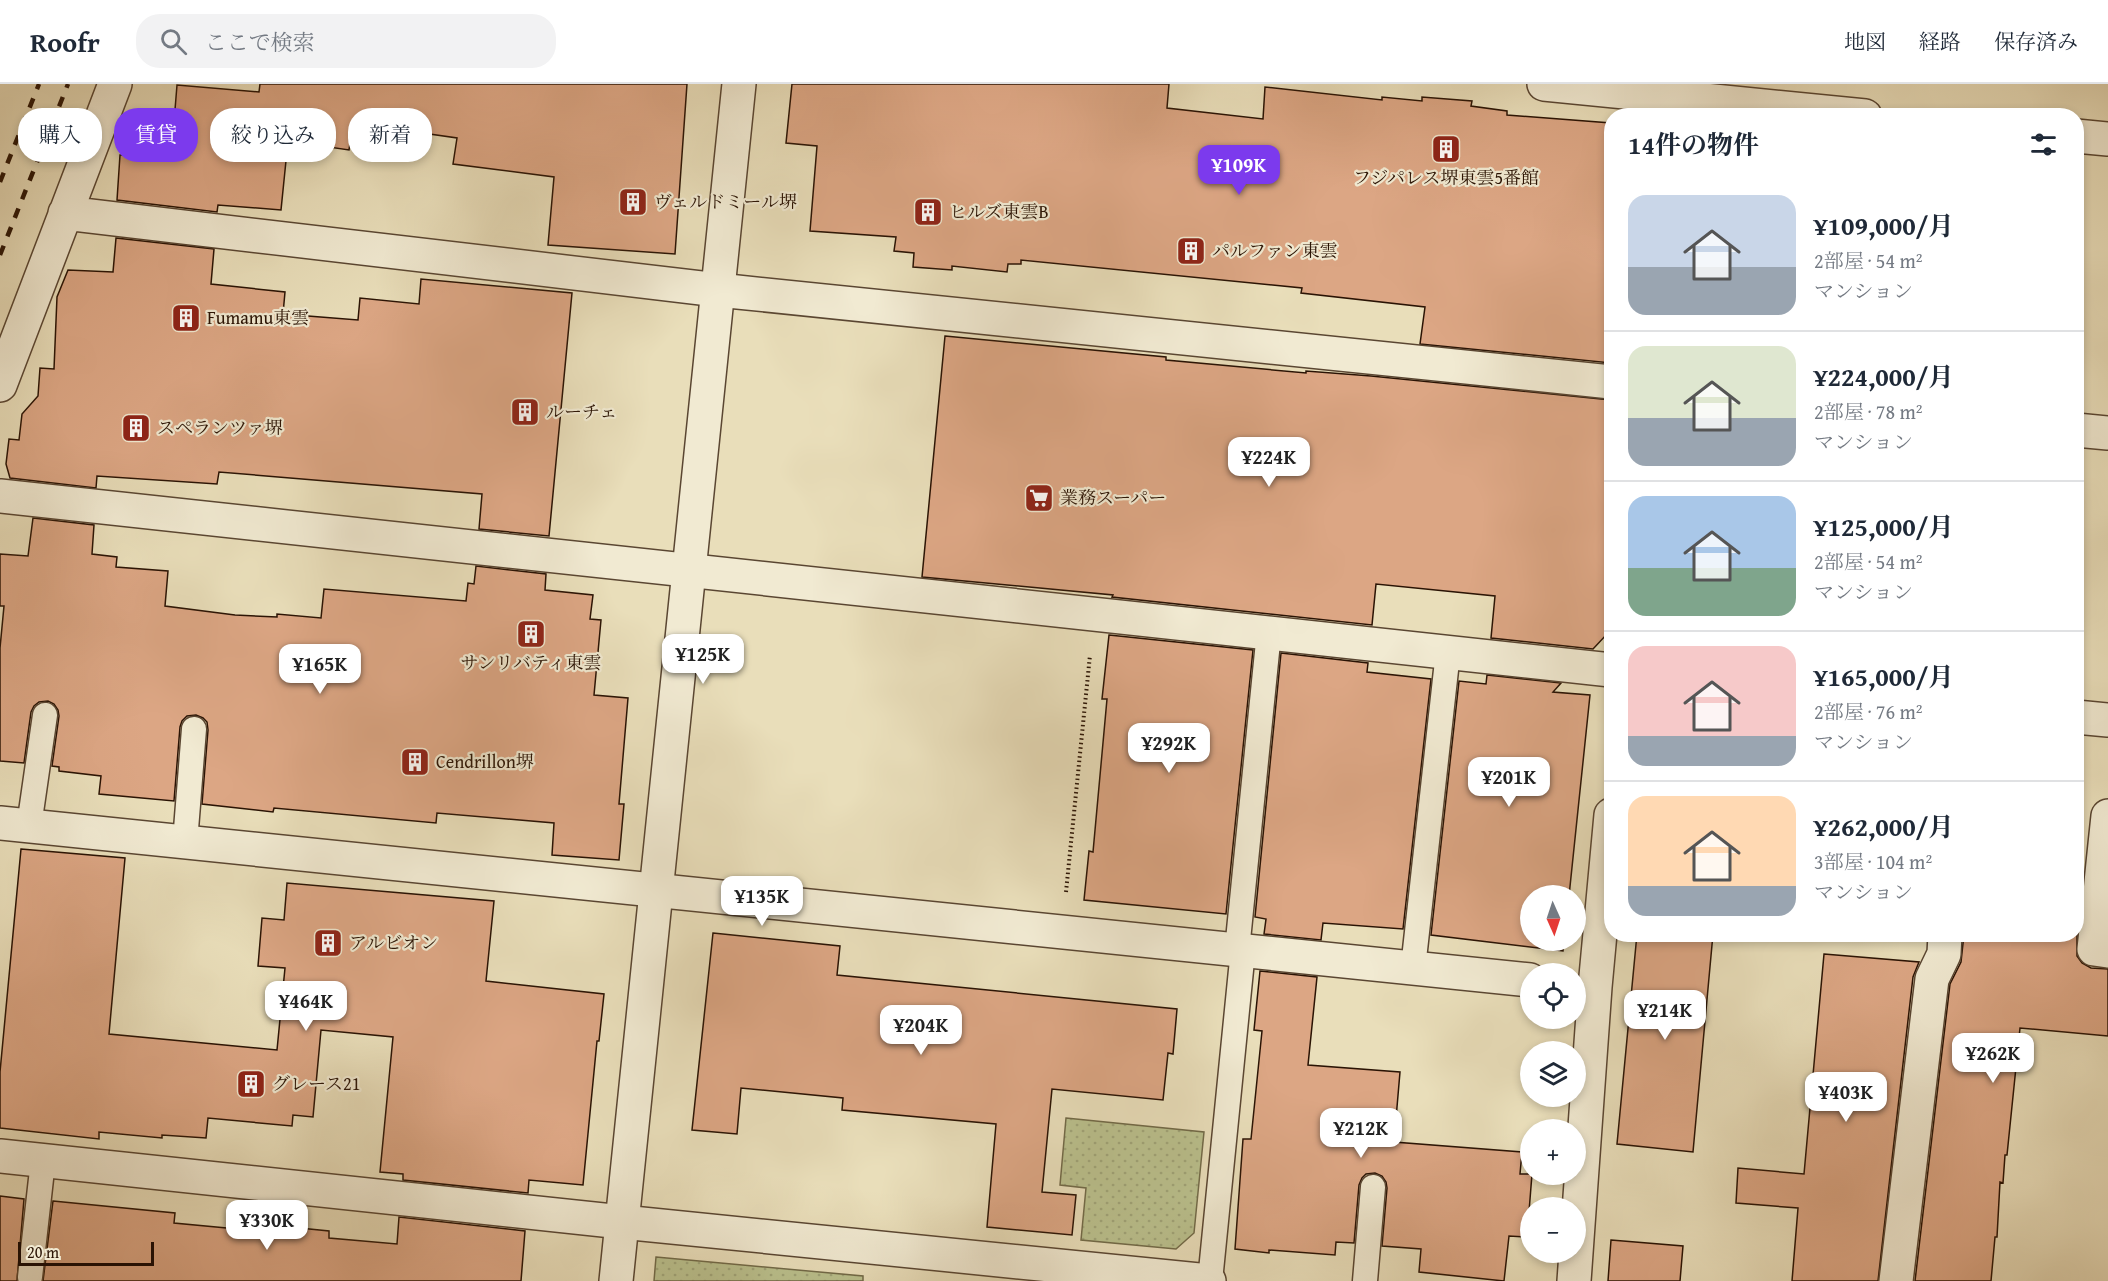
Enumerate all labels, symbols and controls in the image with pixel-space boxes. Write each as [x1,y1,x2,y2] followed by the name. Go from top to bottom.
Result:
[136,14,556,68] search box
[30,21,100,62] text: Roofr
[157,25,190,58] icon: search
[205,26,315,58] text: ここで検索
[1844,26,1886,57] text: 地図
[1919,26,1961,57] text: 経路
[1994,26,2078,57] text: 保存済み
[18,108,102,162] chip: 購入
[114,108,198,162] chip: 賃貸
[210,108,336,162] chip: 絞り込み
[348,108,432,162] chip: 新着
[1628,125,1759,164] text: 14件の物件
[2027,128,2060,161] icon: filters
[1430,133,1462,165] building icon: フジパレス堺東雲5番館
[1197,145,1281,196] pin: ¥109K
[1212,150,1266,179] text: ¥109K
[1353,164,1539,191] place label: フジパレス堺東雲5番館
[617,186,649,218] building icon: ヴェルドミール堺
[654,188,797,215] place label: ヴェルドミール堺
[912,196,944,228] building icon: ヒルズ東雲B
[949,198,1049,225] place label: ヒルズ東雲B
[1814,206,1954,245] text: ¥109,000/月
[1676,219,1748,291] icon: home
[1175,235,1207,267] building icon: パルファン東雲
[1212,237,1338,264] place label: パルファン東雲
[1814,246,1923,275] text: 2部屋 · 54 m²
[1814,276,1913,305] text: マンション
[170,302,202,334] building icon: Fumamu東雲
[207,304,309,331] place label: Fumamu東雲
[1814,357,1954,396] text: ¥224,000/月
[1676,370,1748,442] icon: home
[509,396,541,428] building icon: ルーチェ
[1814,397,1923,426] text: 2部屋 · 78 m²
[546,398,617,425] place label: ルーチェ
[120,412,152,444] building icon: スペランツァ堺
[157,414,283,441] place label: スペランツァ堺
[1814,427,1913,456] text: マンション
[1227,437,1311,488] pin: ¥224K
[1242,442,1296,471] text: ¥224K
[1023,482,1055,514] supermarket icon: 業務スーパー
[1060,484,1166,511] place label: 業務スーパー
[1814,507,1954,546] text: ¥125,000/月
[1676,520,1748,592] icon: home
[1814,547,1923,576] text: 2部屋 · 54 m²
[1814,577,1913,606] text: マンション
[515,618,547,650] building icon: サンリバティ東雲
[661,634,745,685] pin: ¥125K
[676,639,730,668] text: ¥125K
[278,644,362,695] pin: ¥165K
[293,649,347,678] text: ¥165K
[460,649,602,676] place label: サンリバティ東雲
[1814,657,1954,696] text: ¥165,000/月
[1676,670,1748,742] icon: home
[1814,697,1923,726] text: 2部屋 · 76 m²
[1127,723,1211,774] pin: ¥292K
[1814,727,1913,756] text: マンション
[1142,728,1196,757] text: ¥292K
[399,746,431,778] building icon: Cendrillon堺
[436,748,534,775] place label: Cendrillon堺
[1467,757,1551,808] pin: ¥201K
[1482,762,1536,791] text: ¥201K
[1814,807,1954,846] text: ¥262,000/月
[1676,820,1748,892] icon: home
[1814,847,1932,876] text: 3部屋 · 104 m²
[720,876,804,927] pin: ¥135K
[1814,877,1913,906] text: マンション
[735,881,789,910] text: ¥135K
[1520,885,1586,951] north arrow
[1520,885,1586,1263] map controls
[312,927,344,959] building icon: アルビオン
[349,929,438,956] place label: アルビオン
[1520,963,1586,1029] button: locate
[264,981,348,1032] pin: ¥464K
[279,986,333,1015] text: ¥464K
[1623,990,1707,1041] pin: ¥214K
[1638,995,1692,1024] text: ¥214K
[879,1005,963,1056] pin: ¥204K
[894,1010,948,1039] text: ¥204K
[1951,1033,2035,1084] pin: ¥262K
[1966,1038,2020,1067] text: ¥262K
[1520,1041,1586,1107] button: layers
[235,1068,267,1100] building icon: グレース21
[272,1070,360,1097] place label: グレース21
[1804,1072,1888,1123] pin: ¥403K
[1819,1077,1873,1106] text: ¥403K
[1319,1108,1403,1159] pin: ¥212K
[1334,1113,1388,1142] text: ¥212K
[1520,1119,1586,1185] button: +
[1520,1197,1586,1263] button: −
[225,1200,309,1251] pin: ¥330K
[240,1205,294,1234] text: ¥330K
[18,1239,154,1266] scale bar
[27,1240,59,1264] text: 20 m

